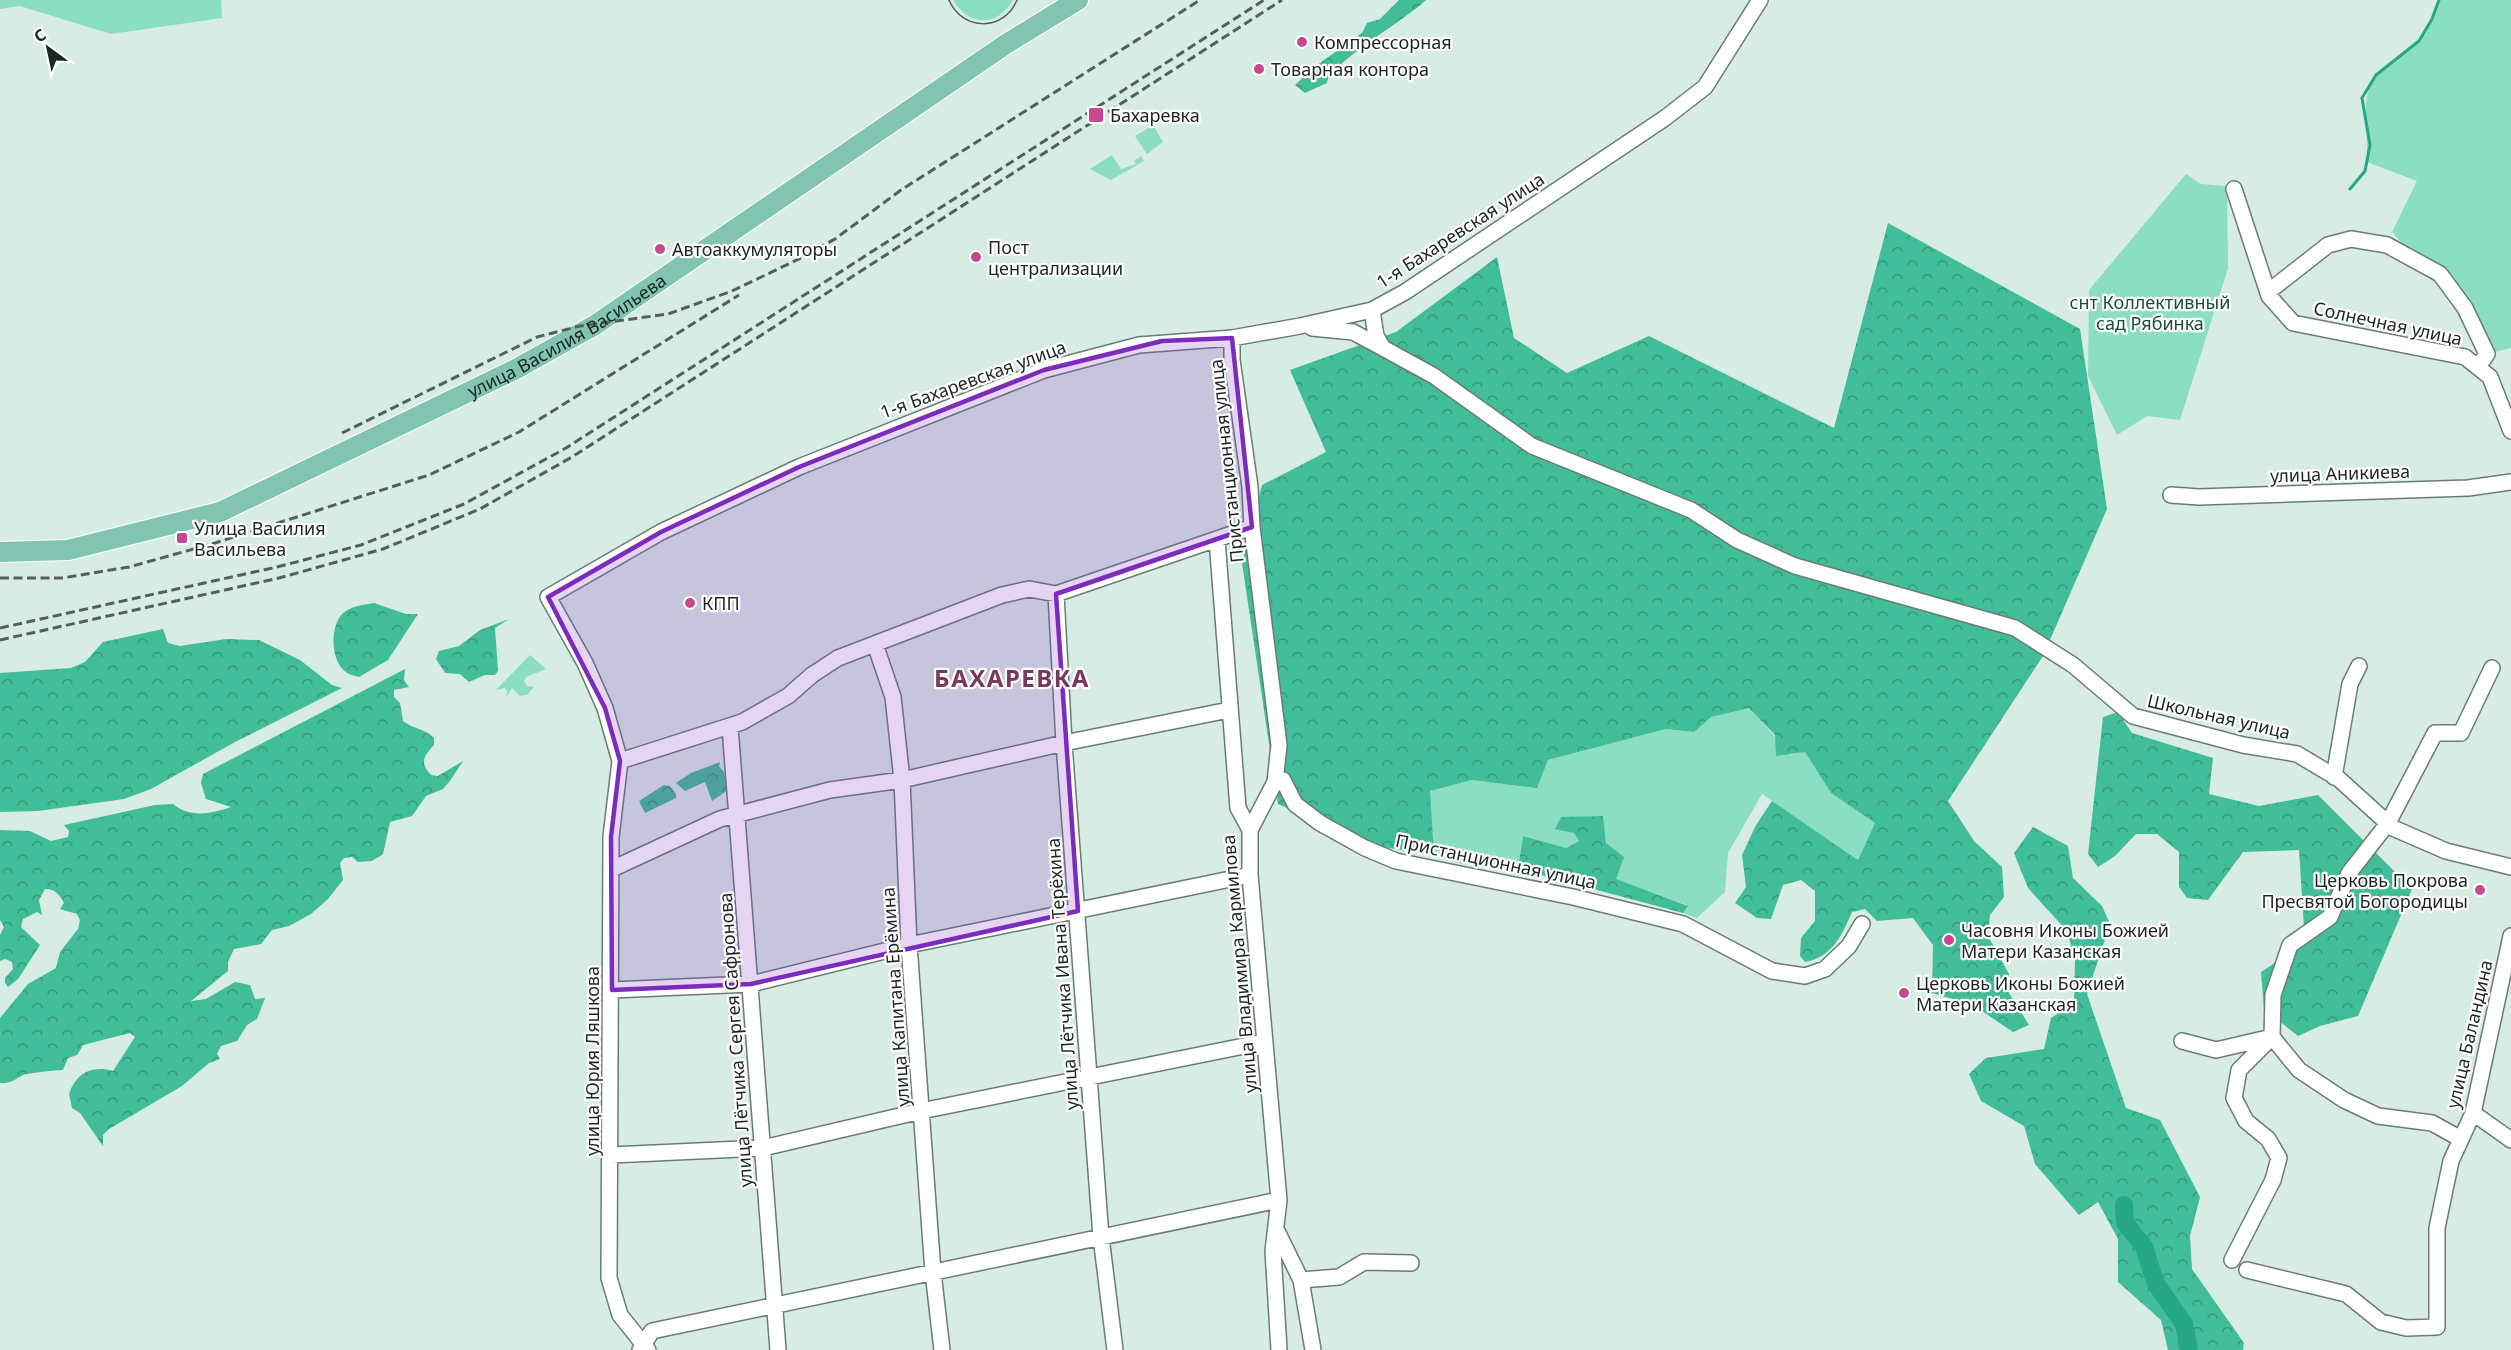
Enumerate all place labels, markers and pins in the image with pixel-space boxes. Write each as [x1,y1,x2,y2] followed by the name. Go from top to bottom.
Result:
[1314,30,1452,54] place label: Компрессорная
[1295,35,1309,49] marker: Компрессорная
[1271,57,1429,81] place label: Товарная контора
[1252,62,1266,76] marker: Товарная контора
[1110,103,1200,127] place label: Бахаревка
[1087,106,1105,124] marker: Бахаревка
[988,235,1123,280] place label: Пост централизации
[672,237,837,261] place label: Автоаккумуляторы
[653,242,667,256] marker: Автоаккумуляторы
[969,250,983,264] marker: Пост централизации
[194,516,326,561] place label: Улица Василия Васильева
[175,531,189,545] marker: Улица Василия Васильева
[702,591,740,615] place label: КПП
[683,596,697,610] marker: КПП
[2261,868,2468,913] place label: Церковь Покрова Пресвятой Богородицы
[2473,883,2487,897] marker: Церковь Покрова Пресвятой Богородицы
[1961,918,2169,963] place label: Часовня Иконы Божией Матери Казанская
[1942,933,1956,947] marker: Часовня Иконы Божией Матери Казанская
[1916,971,2125,1016] place label: Церковь Иконы Божией Матери Казанская
[1897,986,1911,1000] marker: Церковь Иконы Божией Матери Казанская

